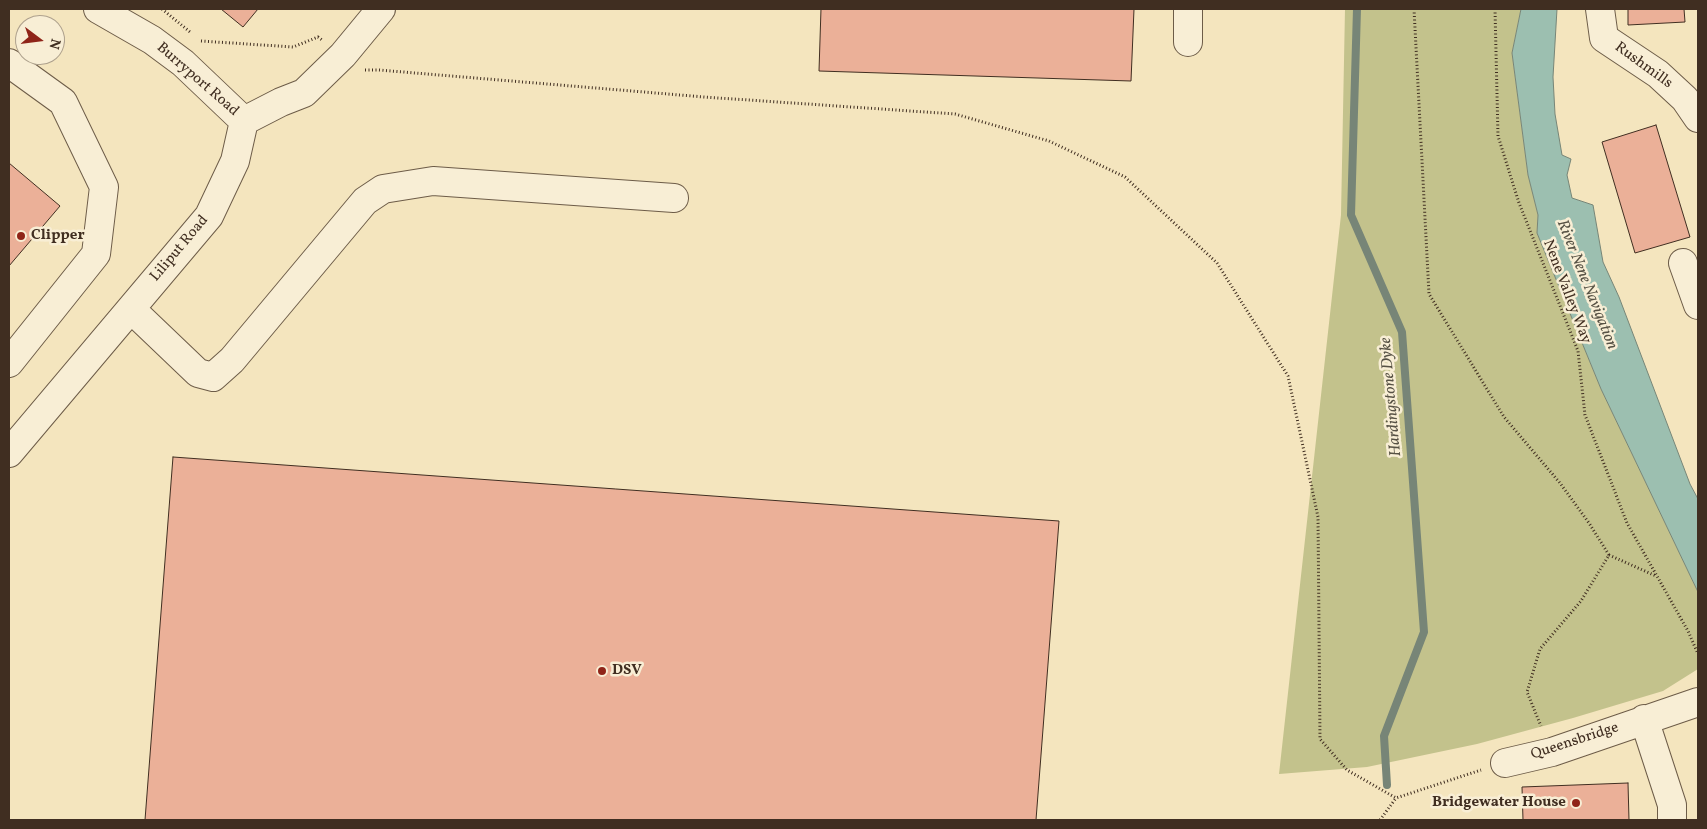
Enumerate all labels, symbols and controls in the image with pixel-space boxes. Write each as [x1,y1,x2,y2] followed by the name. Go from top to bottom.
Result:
[15,15,65,65] north arrow
[44,36,65,51] text: N
[152,39,242,121] street label: Burryport Road
[1611,39,1675,93] street label: Rushmills
[147,212,213,286] street label: Liliput Road
[1551,217,1621,353] water label: River Nene Navigation
[31,227,85,245] place label: Clipper
[15,230,27,242] marker: Clipper
[1538,237,1594,347] street label: Nene Valley Way
[1377,337,1407,457] water label: Hardingstone Dyke
[612,662,642,680] place label: DSV
[596,665,608,677] marker: DSV
[1529,719,1621,765] street label: Queensbridge
[1432,794,1566,812] place label: Bridgewater House
[1570,797,1582,809] marker: Bridgewater House

